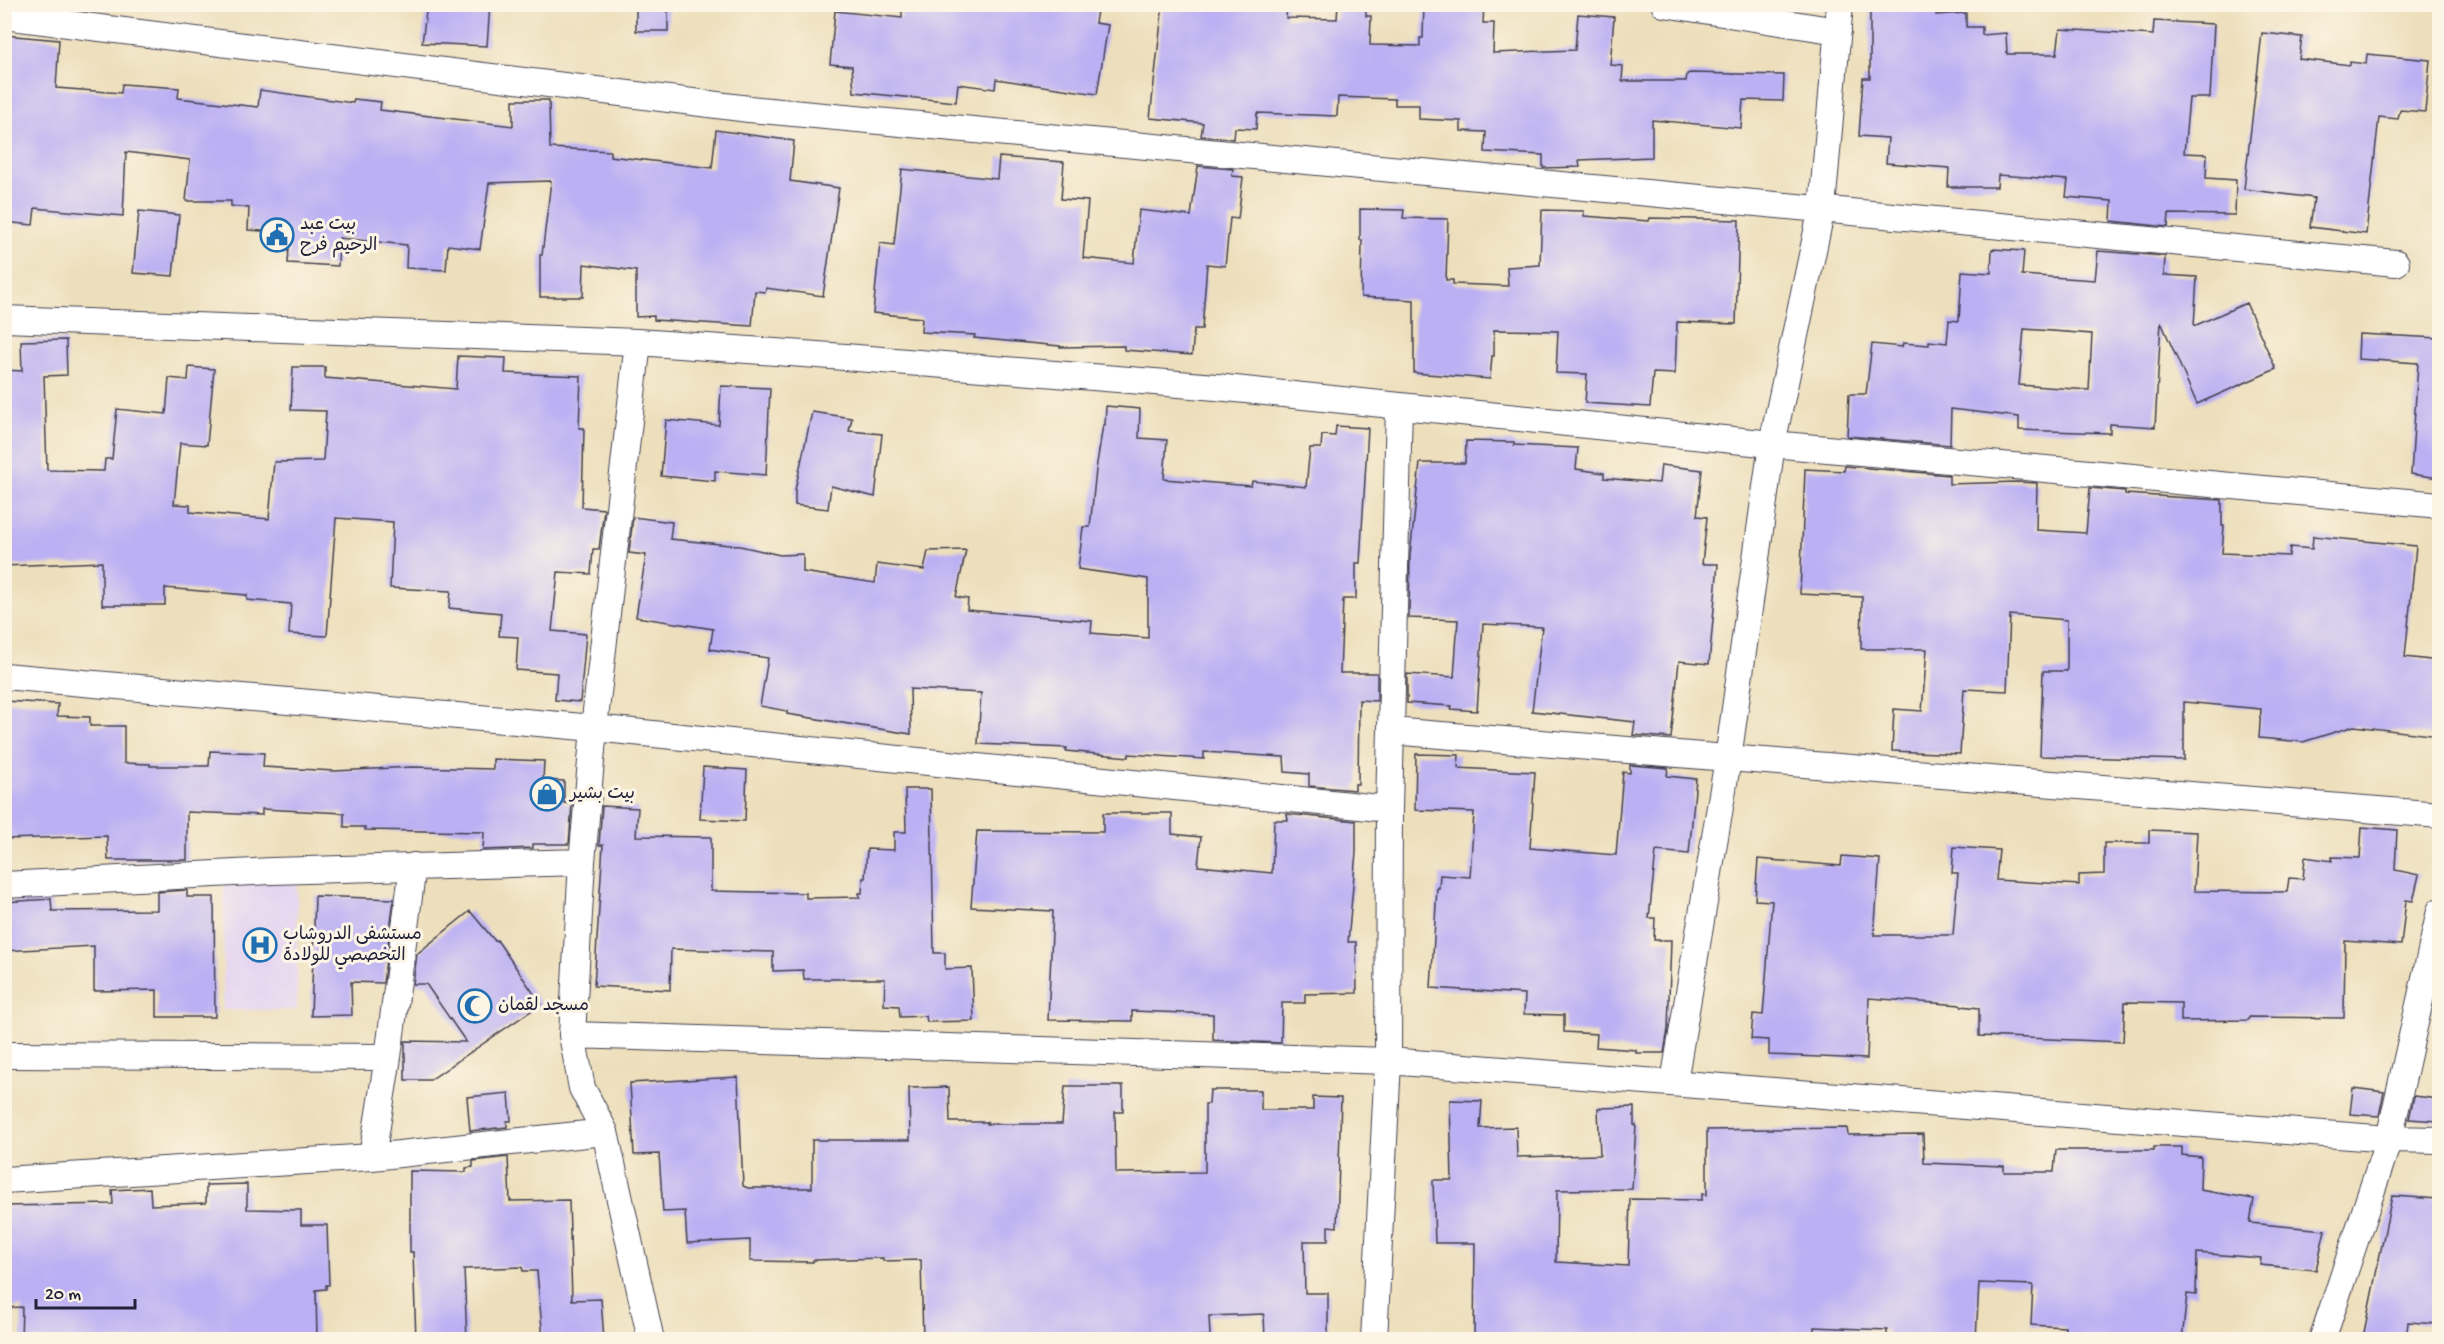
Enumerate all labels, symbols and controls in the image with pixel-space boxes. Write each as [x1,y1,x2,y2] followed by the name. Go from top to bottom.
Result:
[300,215,377,258] place label: بيت عبد الرحيم فرح
[259,217,295,253] public building icon: بيت عبد الرحيم فرح
[529,776,565,812] shop icon: بيت بشير
[568,784,635,805] place label: بيت بشير
[283,925,422,970] place label: مستشفى الدروشاب التخصصي للولادة
[242,927,278,963] hospital icon: مستشفى الدروشاب التخصصي للولادة
[457,988,493,1024] mosque icon: مسجد لقمان
[498,996,589,1017] place label: مسجد لقمان
[36,1272,135,1310] scale bar
[45,1285,81,1306] text: 20 m

